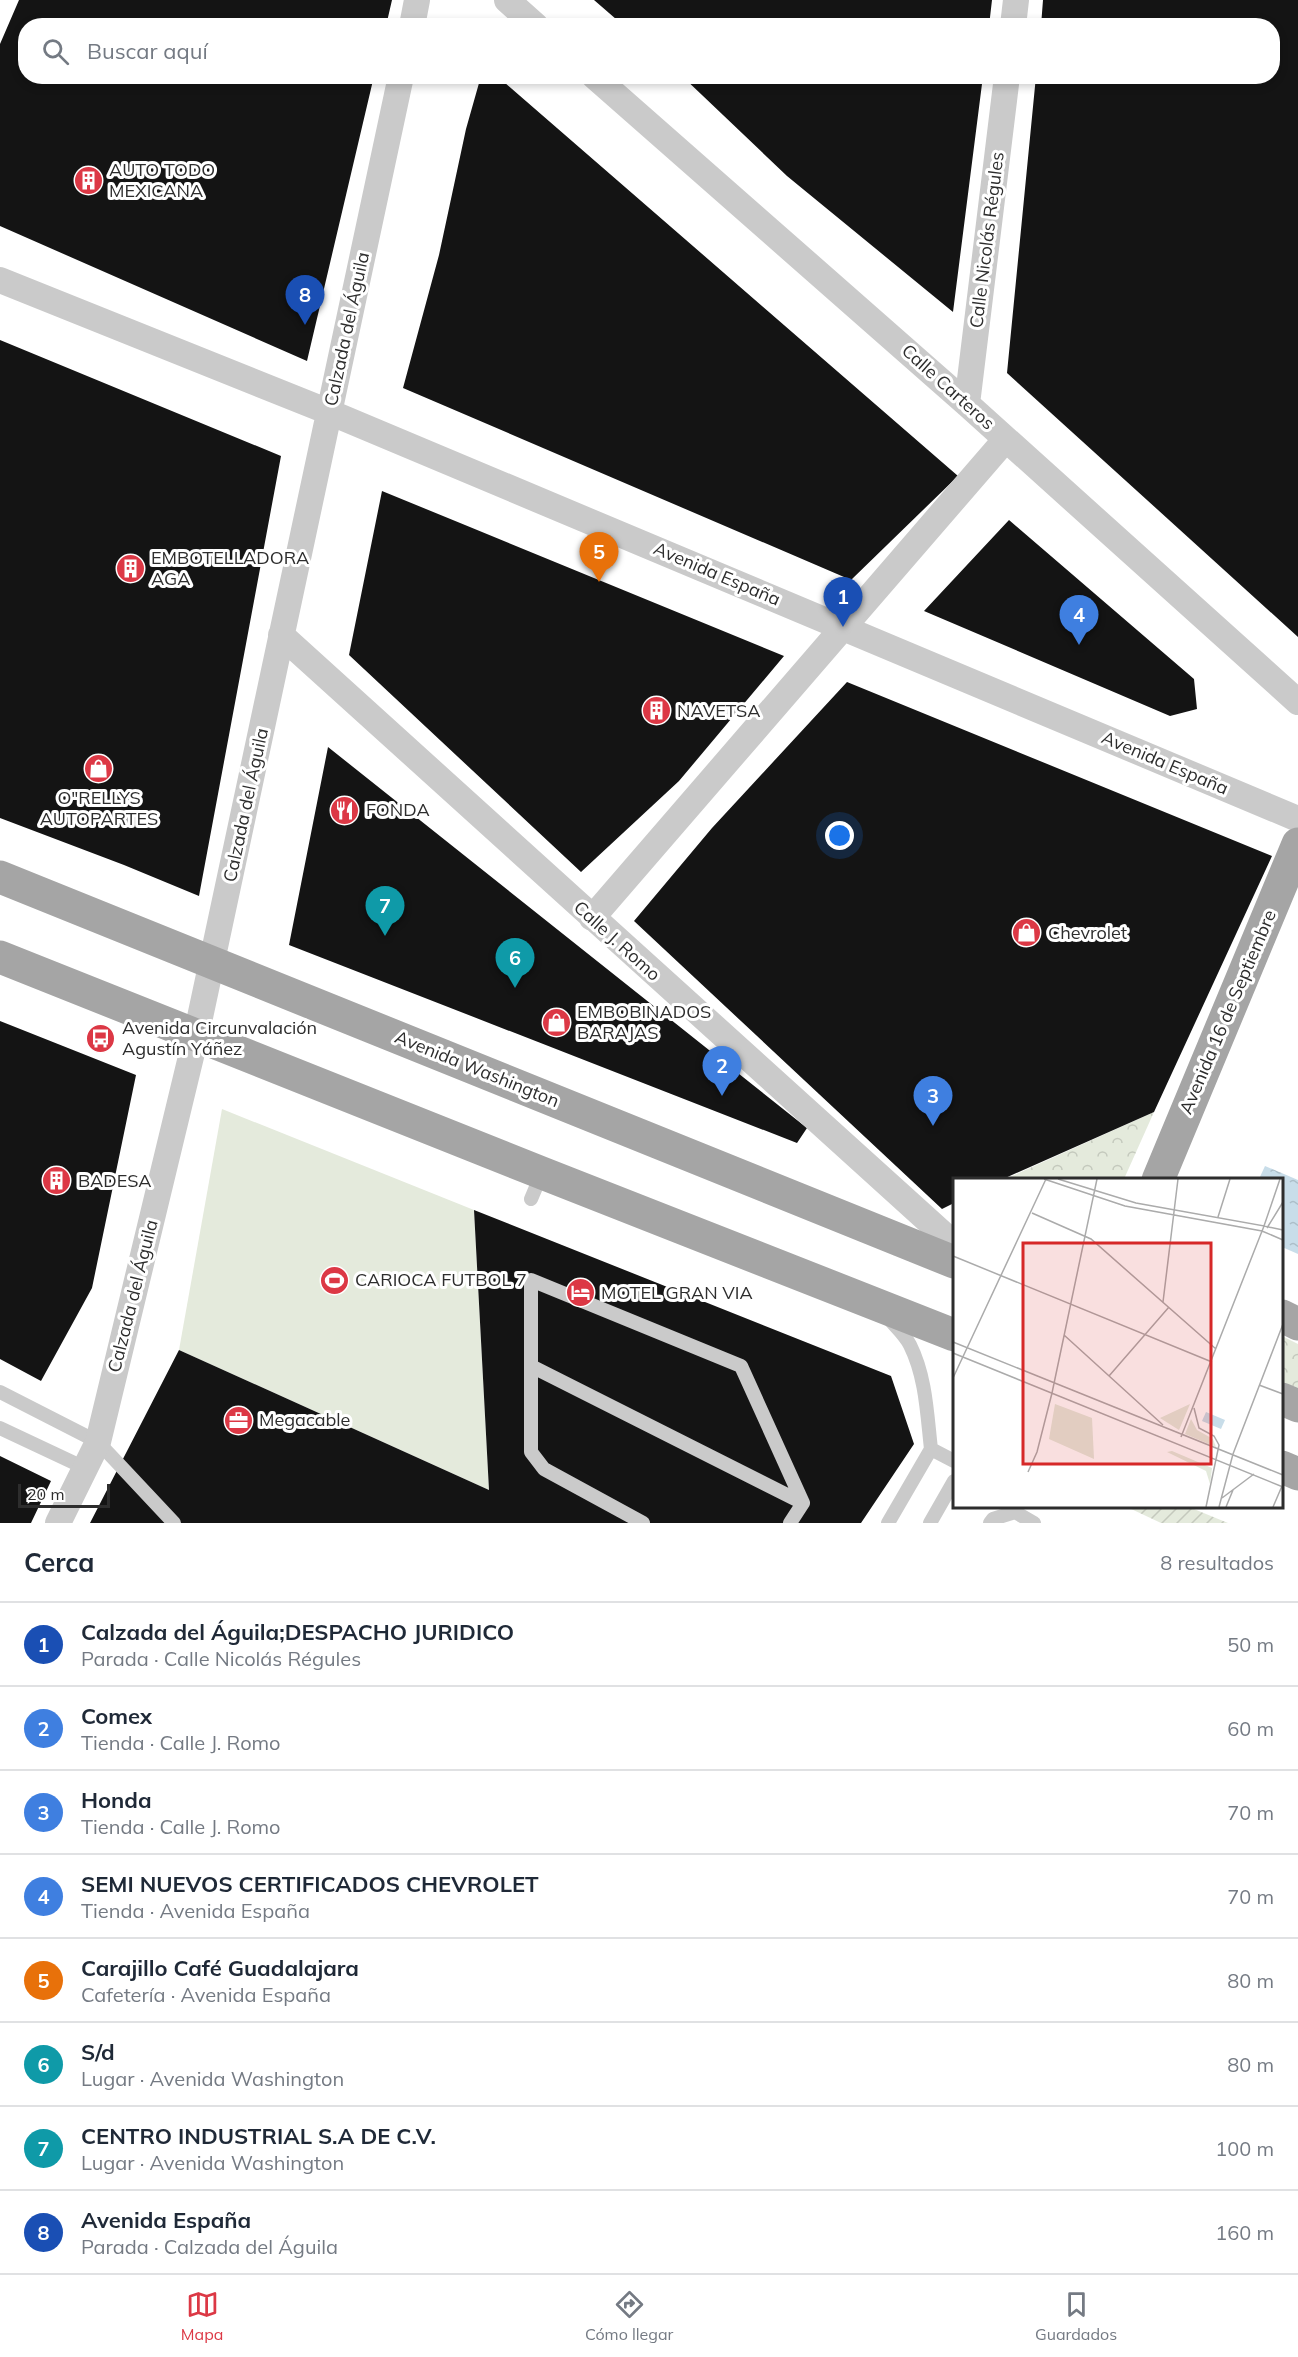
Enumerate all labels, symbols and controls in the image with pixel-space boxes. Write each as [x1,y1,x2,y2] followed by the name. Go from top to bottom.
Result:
[18,18,1280,84] search box
[39,35,72,68] icon: search
[87,37,208,65] text: Buscar aquí
[964,150,1009,329] street label: Calle Nicolás Régules
[109,158,215,202] place label: AUTO TODO MEXICANA
[72,164,104,196] building icon: AUTO TODO MEXICANA
[319,250,374,408] street label: Calzada del Águila
[286,276,324,325] pin: 8
[897,339,1000,434] street label: Calle Carteros
[580,532,618,582] pin: 5
[650,536,784,611] street label: Avenida España
[151,546,309,590] place label: EMBOTELLADORA AGA
[114,552,146,584] building icon: EMBOTELLADORA AGA
[824,578,862,627] pin: 1
[1060,596,1098,645] pin: 4
[640,695,672,727] building icon: NAVETSA
[677,699,760,722] place label: NAVETSA
[1098,725,1232,800] street label: Avenida España
[218,726,273,884] street label: Calzada del Águila
[83,753,115,785] shop icon: O"RELLYS AUTOPARTES
[40,786,158,830] place label: O"RELLYS AUTOPARTES
[329,794,361,826] restaurant icon: FONDA
[366,798,430,821] place label: FONDA
[825,821,854,850] your location
[366,886,404,936] pin: 7
[569,896,666,986] street label: Calle J. Romo
[1174,906,1281,1117] street label: Avenida 16 de Septiembre
[1011,917,1043,949] shop icon: Chevrolet
[1048,921,1127,944] place label: Chevrolet
[496,938,534,988] pin: 6
[577,1000,711,1044] place label: EMBOBINADOS BARAJAS
[540,1006,572,1038] shop icon: EMBOBINADOS BARAJAS
[122,1016,317,1060] place label: Avenida Circunvalación Agustín Yáñez
[85,1022,117,1054] bus stop icon: Avenida Circunvalación Agustín Yáñez
[392,1025,563,1112] street label: Avenida Washington
[702,1046,742,1096] pin: 2
[914,1076,952,1126] pin: 3
[41,1165,73,1197] building icon: BADESA
[78,1169,152,1192] place label: BADESA
[953,1178,1283,1508] inset map
[102,1217,163,1375] street label: Calzada del Águila
[318,1264,350,1296] sports icon: CARIOCA FUTBOL 7
[355,1268,527,1291] place label: CARIOCA FUTBOL 7
[564,1277,596,1309] hotel icon: MOTEL GRAN VIA
[601,1281,753,1304] place label: MOTEL GRAN VIA
[222,1404,254,1436] office icon: Megacable
[259,1408,350,1431] place label: Megacable
[18,1481,110,1508] scale bar
[27,1484,64,1504] text: 20 m
[24,1546,94,1579] text: Cerca
[1160,1550,1274,1575] text: 8 resultados
[81,1618,514,1646] text: Calzada del Águila;DESPACHO JURIDICO
[38,1632,50,1657] text: 1
[1227,1632,1274,1657] text: 50 m
[81,1646,361,1671] text: Parada · Calle Nicolás Régules
[81,1702,152,1730] text: Comex
[38,1716,50,1741] text: 2
[1227,1716,1274,1741] text: 60 m
[81,1730,281,1755] text: Tienda · Calle J. Romo
[81,1786,152,1814] text: Honda
[38,1800,50,1825] text: 3
[1227,1800,1274,1825] text: 70 m
[81,1814,281,1839] text: Tienda · Calle J. Romo
[81,1870,539,1898] text: SEMI NUEVOS CERTIFICADOS CHEVROLET
[38,1884,50,1909] text: 4
[1227,1884,1274,1909] text: 70 m
[81,1898,310,1923] text: Tienda · Avenida España
[81,1954,359,1982] text: Carajillo Café Guadalajara
[38,1968,50,1993] text: 5
[1227,1968,1274,1993] text: 80 m
[81,1982,331,2007] text: Cafetería · Avenida España
[81,2038,115,2066] text: S/d
[38,2052,50,2077] text: 6
[1227,2052,1274,2077] text: 80 m
[81,2066,344,2091] text: Lugar · Avenida Washington
[81,2122,436,2150] text: CENTRO INDUSTRIAL S.A DE C.V.
[38,2136,50,2161] text: 7
[1215,2136,1274,2161] text: 100 m
[81,2150,344,2175] text: Lugar · Avenida Washington
[81,2206,251,2234] text: Avenida España
[38,2220,50,2245] text: 8
[1215,2220,1274,2245] text: 160 m
[81,2234,338,2259] text: Parada · Calzada del Águila
[181,2288,223,2344] tab: Mapa
[585,2288,673,2344] tab: Cómo llegar
[1035,2288,1117,2344] tab: Guardados

